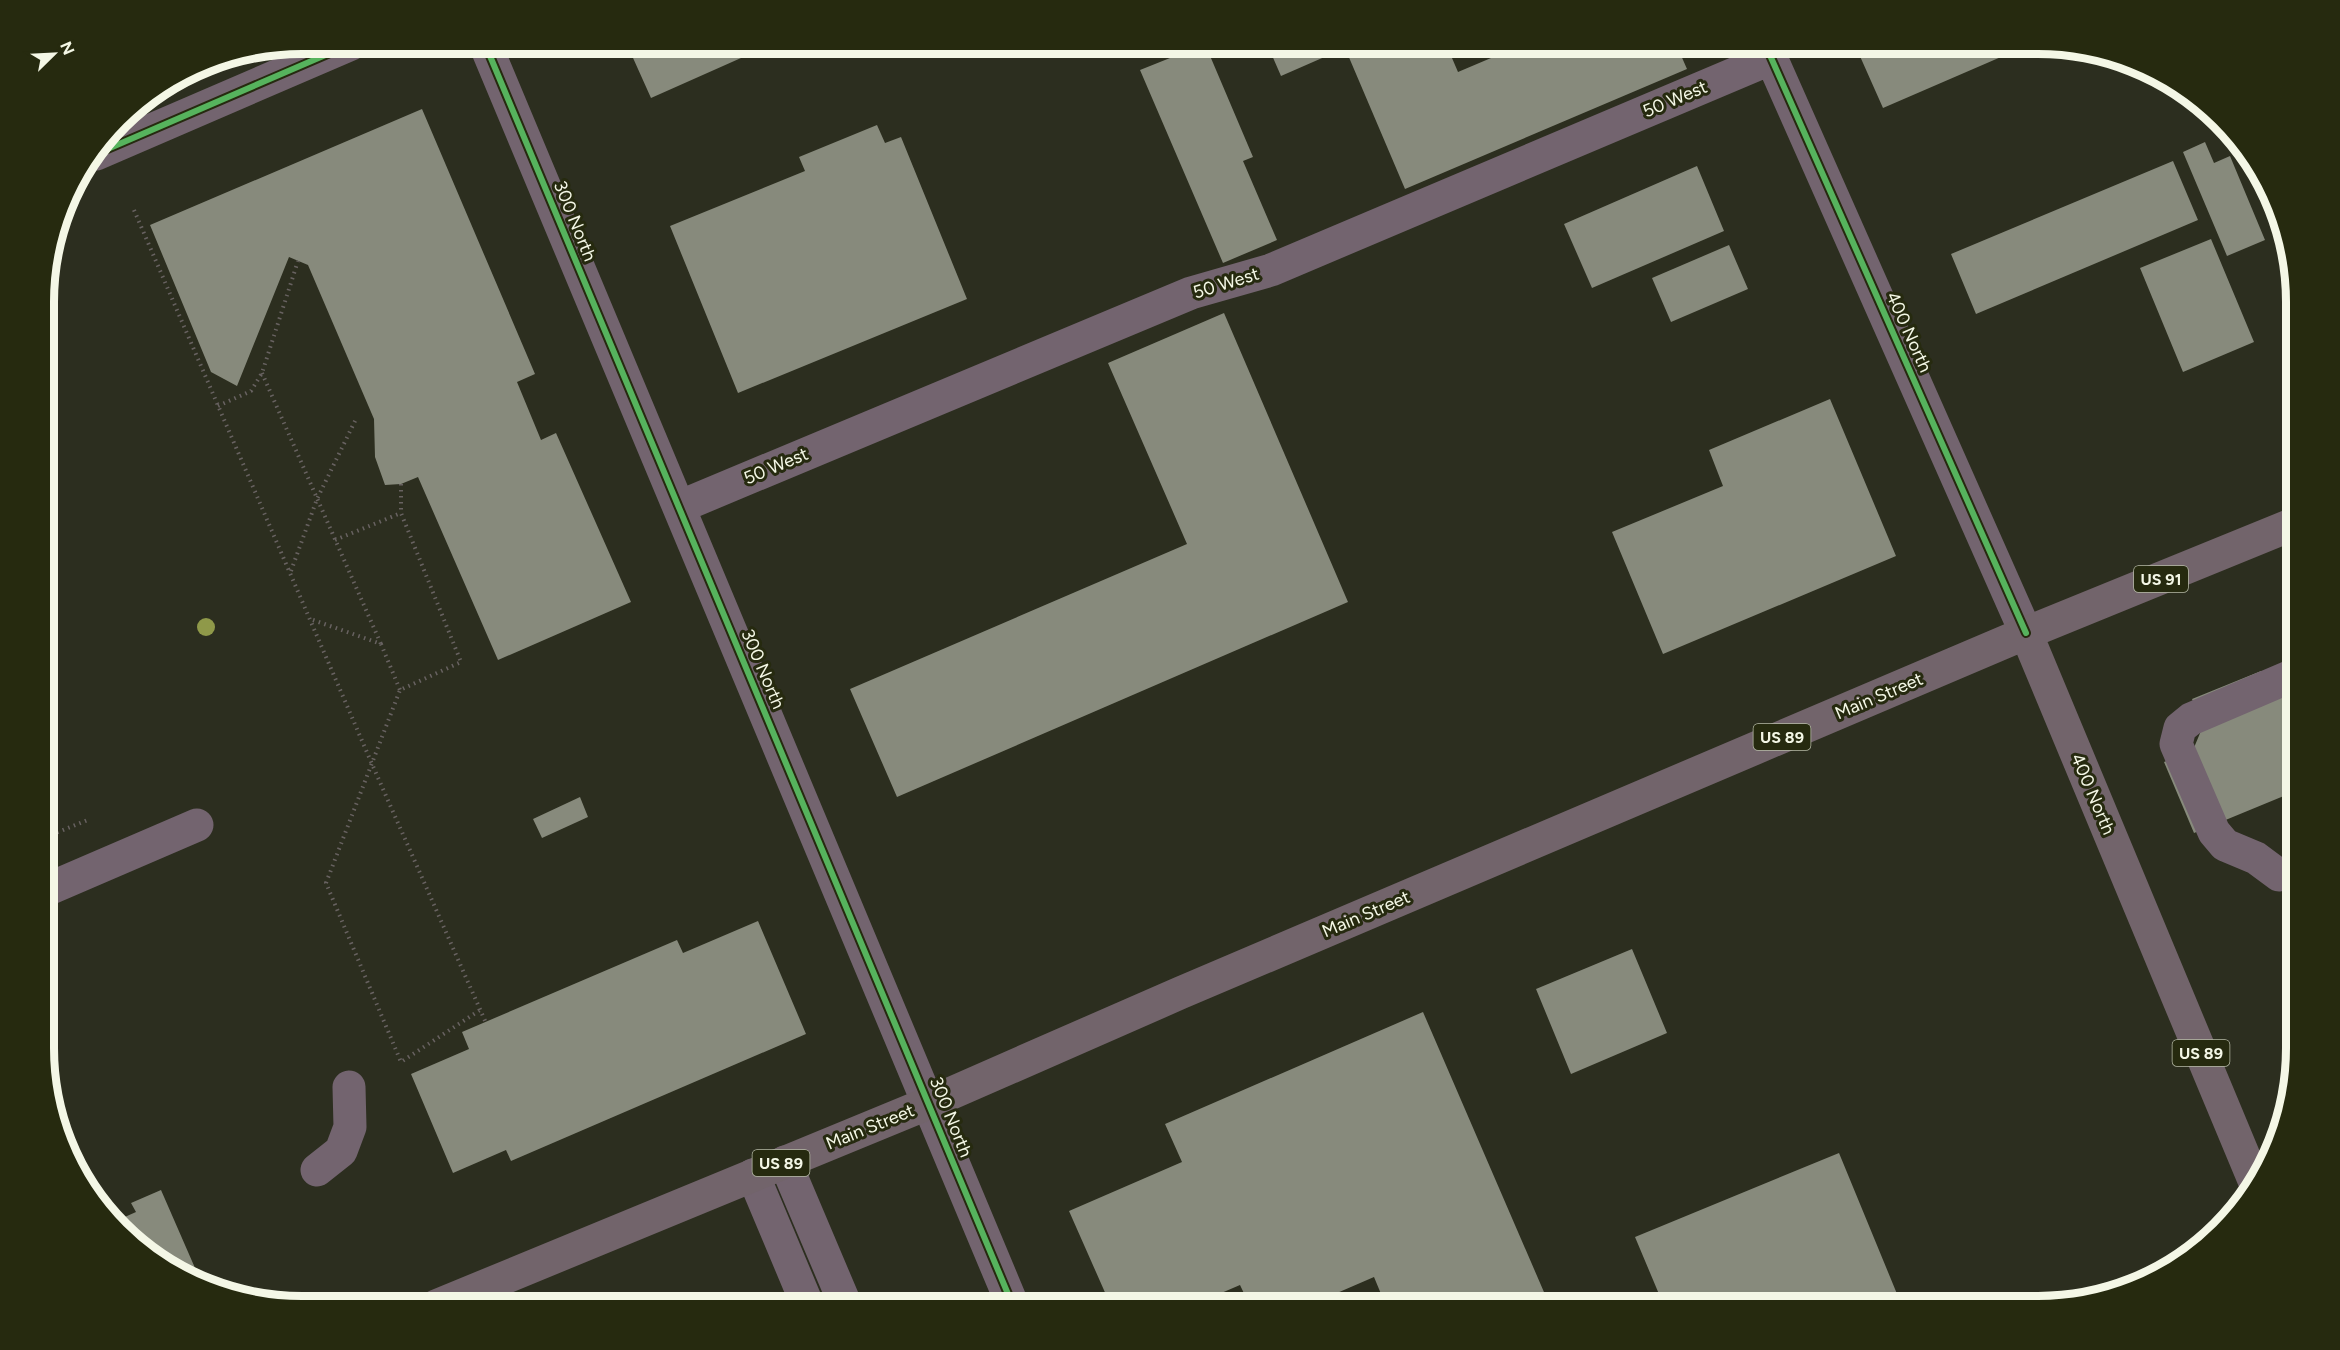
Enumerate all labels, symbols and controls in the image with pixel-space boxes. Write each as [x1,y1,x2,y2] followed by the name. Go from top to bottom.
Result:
[24,24,84,84] north arrow
[56,39,78,58] text: N
[1639,76,1711,122] street label: 50 West
[549,178,601,264] street label: 300 North
[1190,262,1262,303] street label: 50 West
[1881,288,1937,376] street label: 400 North
[740,443,812,489] street label: 50 West
[2134,566,2188,592] road number: US 91
[736,626,790,712] street label: 300 North
[1832,668,1926,724] street label: Main Street
[1754,724,1810,750] road number: US 89
[2066,750,2120,838] street label: 400 North
[1319,886,1413,942] street label: Main Street
[2172,1040,2230,1066] road number: US 89
[925,1074,977,1160] street label: 300 North
[823,1099,918,1155] street label: Main Street
[752,1150,810,1176] road number: US 89

